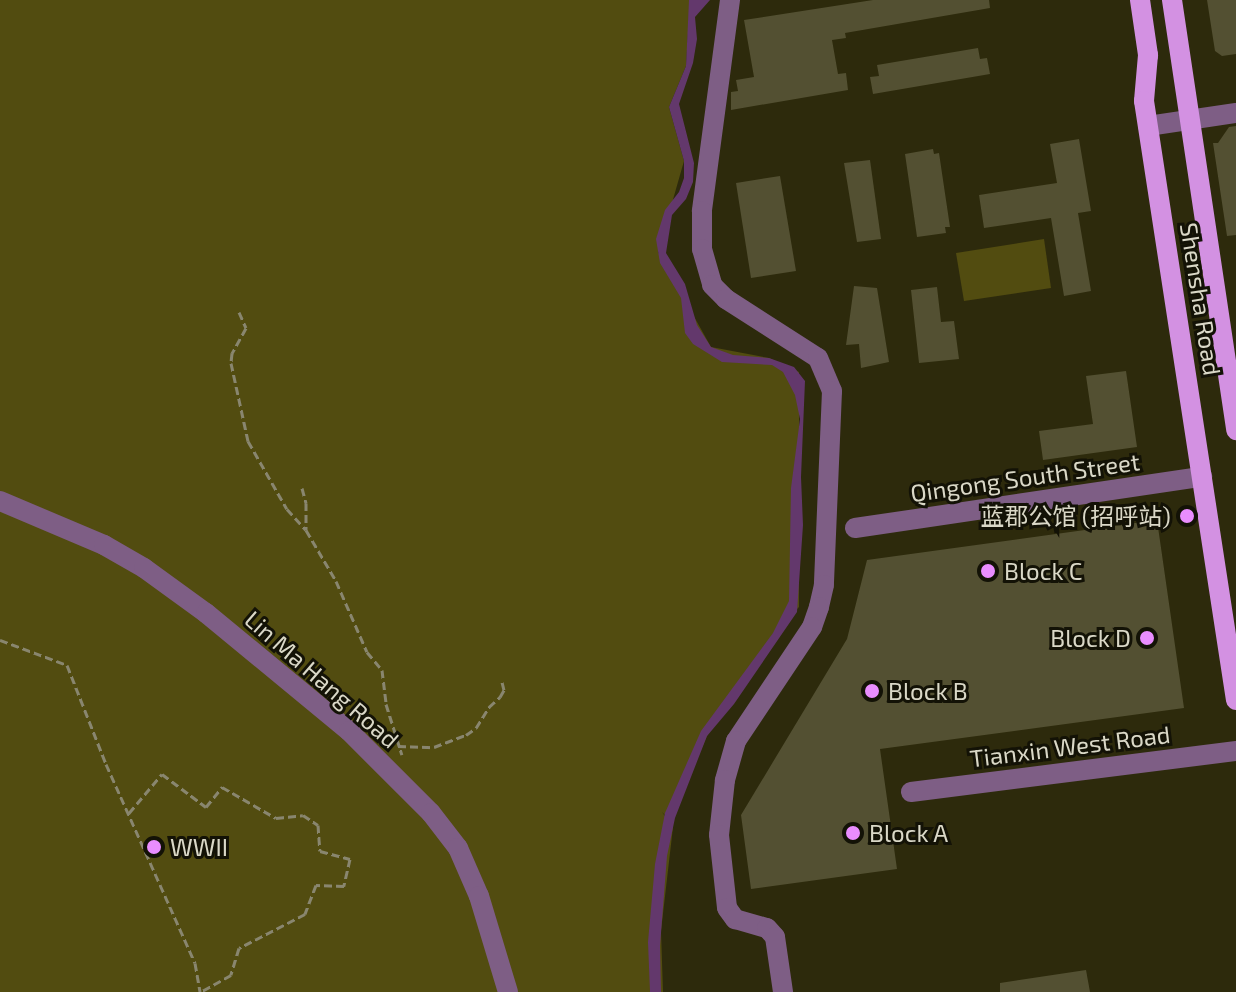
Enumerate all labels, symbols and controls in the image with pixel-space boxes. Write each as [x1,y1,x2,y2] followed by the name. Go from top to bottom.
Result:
[1175,221,1227,377] street label: Shensha Road
[908,447,1142,507] street label: Qingong South Street
[980,502,1171,530] place label: 蓝郡公馆 (招呼站)
[1178,507,1196,525] marker: 蓝郡公馆 (招呼站)
[1004,557,1083,585] place label: Block C
[979,562,997,580] marker: Block C
[239,604,405,754] street label: Lin Ma Hang Road
[1050,624,1131,652] place label: Block D
[1138,629,1156,647] marker: Block D
[888,677,968,705] place label: Block B
[863,682,881,700] marker: Block B
[968,719,1172,773] street label: Tianxin West Road
[869,819,949,847] place label: Block A
[844,824,862,842] marker: Block A
[170,833,228,861] place label: WWII
[145,838,163,856] marker: WWII

